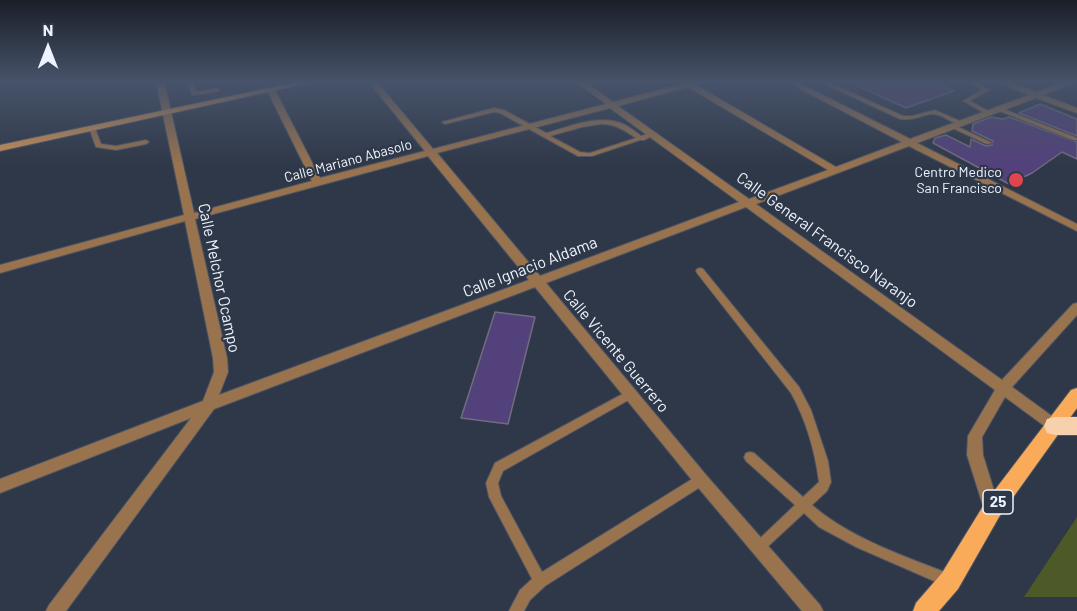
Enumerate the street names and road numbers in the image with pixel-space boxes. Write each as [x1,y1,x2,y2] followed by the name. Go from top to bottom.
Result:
[282,136,414,186] street label: Calle Mariano Abasolo
[733,168,921,312] street label: Calle General Francisco Naranjo
[194,202,244,354] street label: Calle Melchor Ocampo
[460,233,600,301] street label: Calle Ignacio Aldama
[559,286,673,416] street label: Calle Vicente Guerrero
[983,490,1013,514] road number: 25

